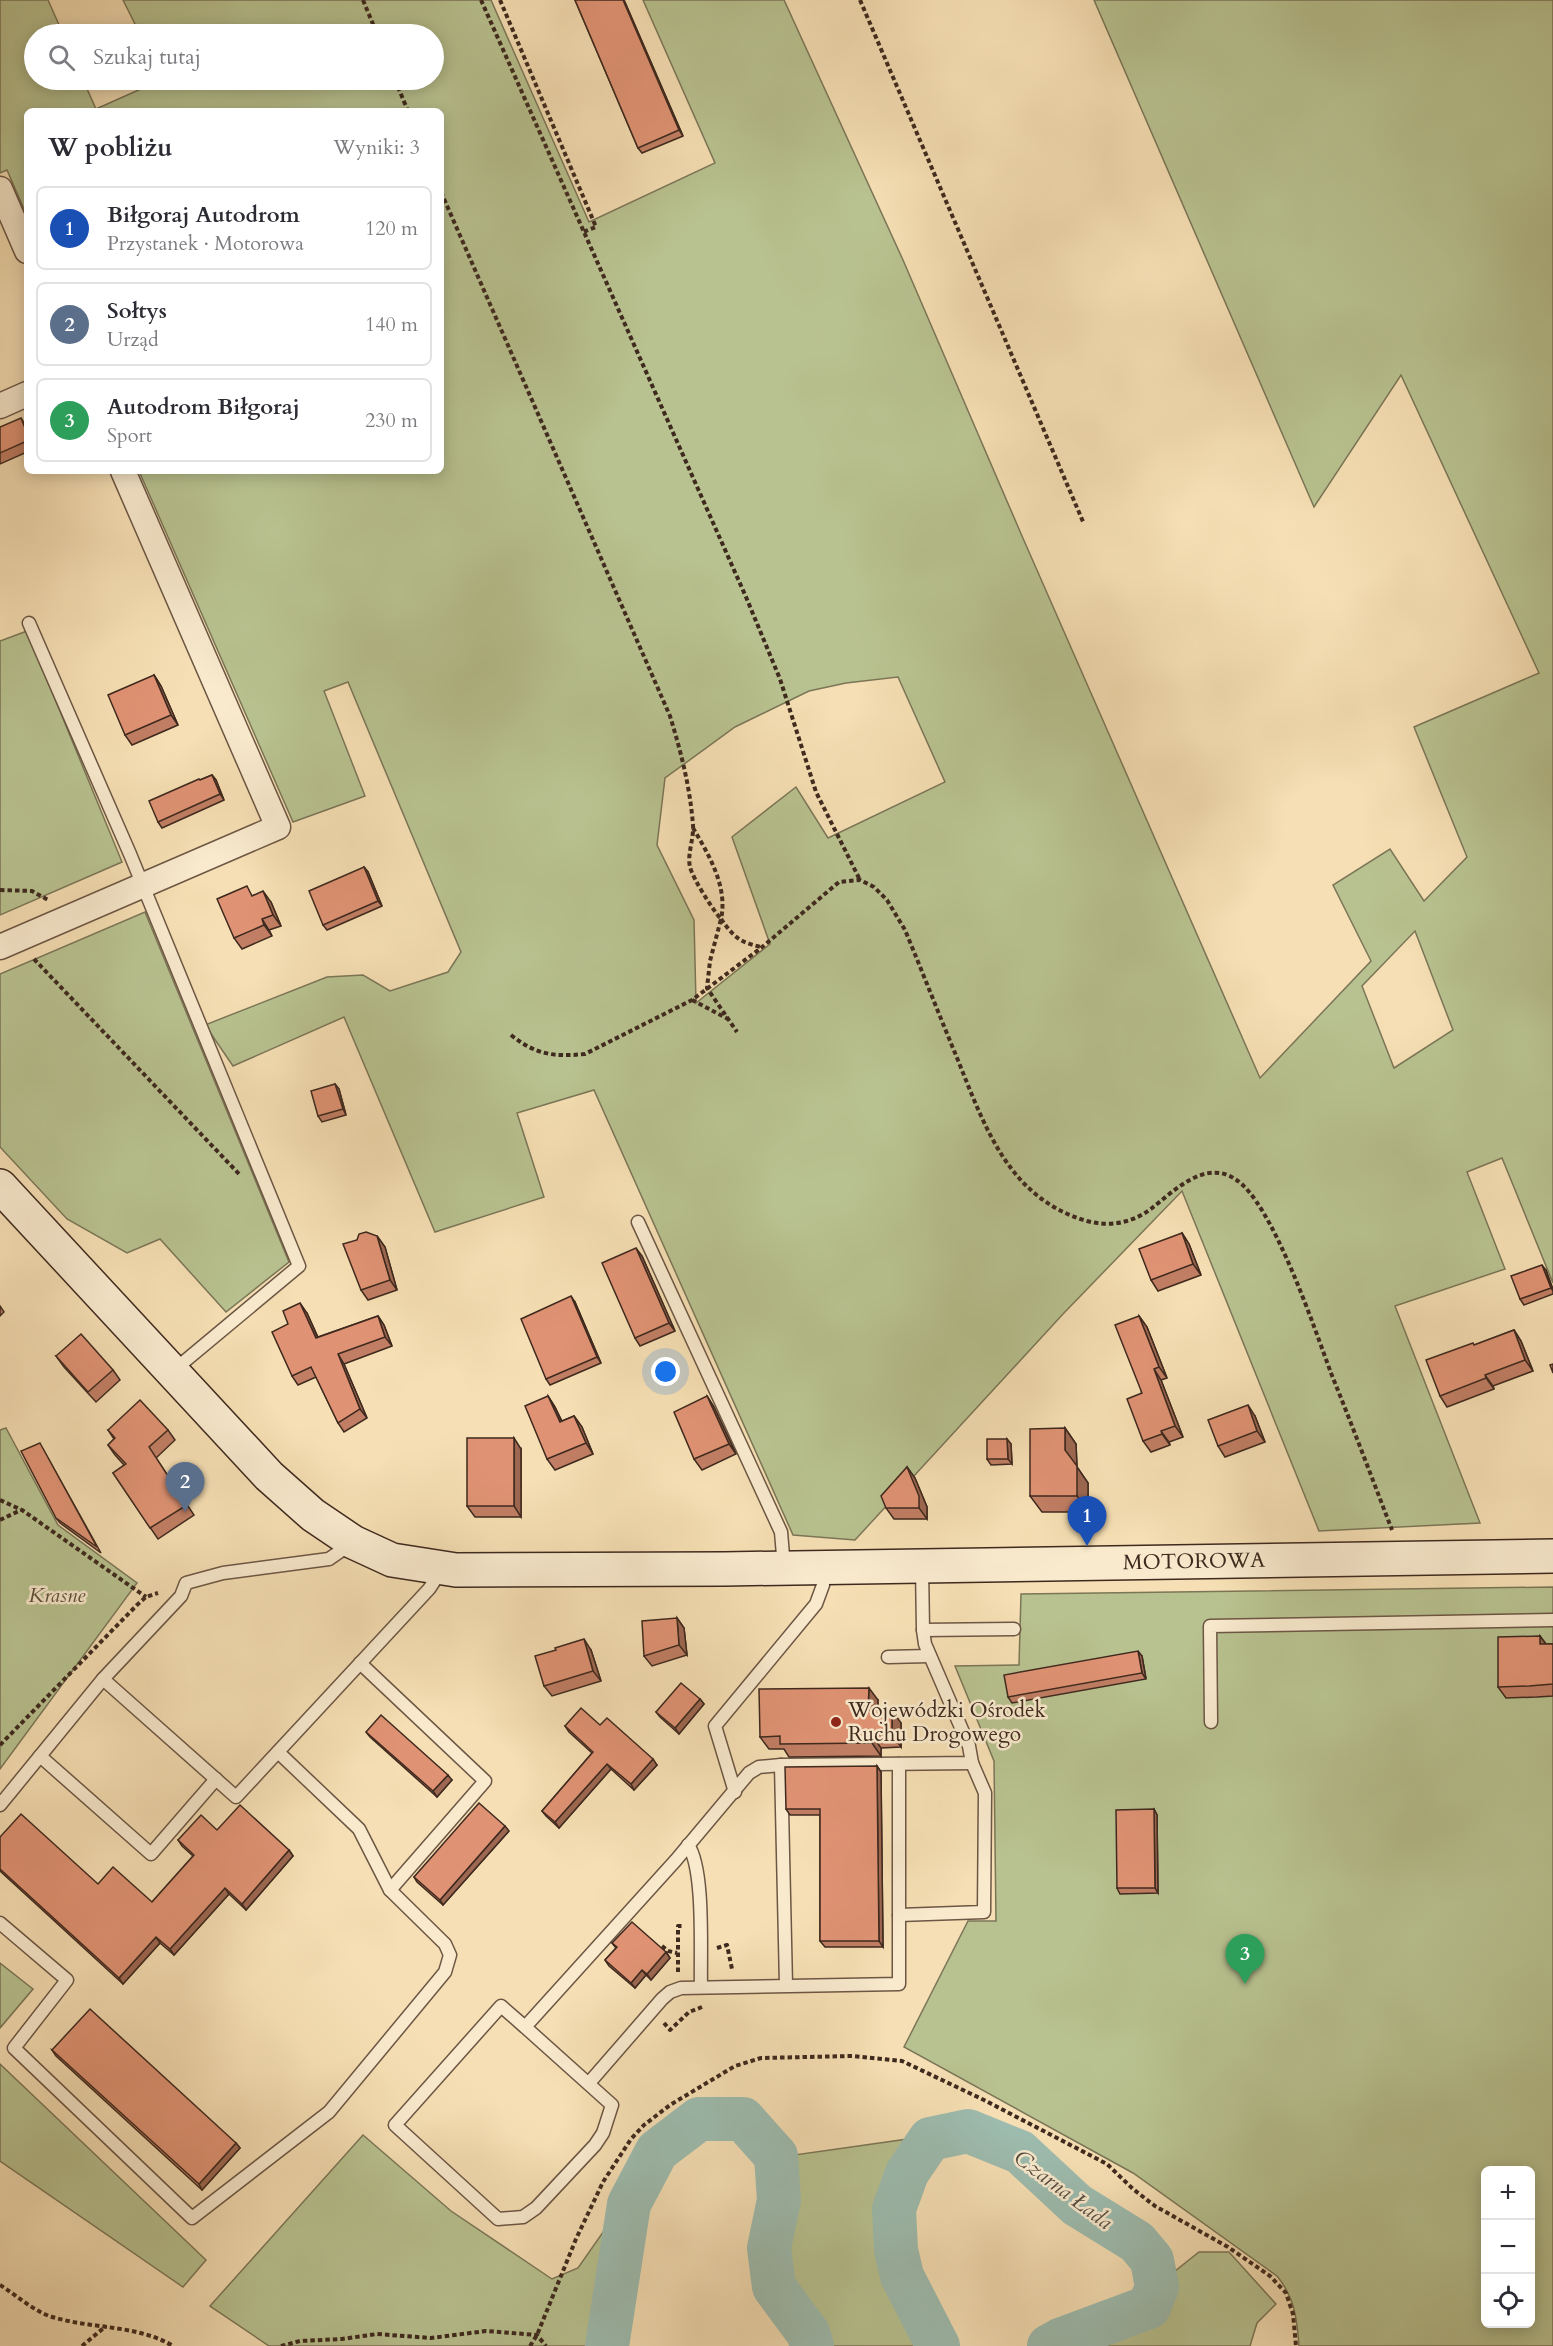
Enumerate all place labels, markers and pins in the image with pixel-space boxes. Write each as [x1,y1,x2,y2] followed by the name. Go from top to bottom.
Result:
[166,1462,204,1512] pin: 2
[1068,1496,1106,1546] pin: 1
[847,1696,1046,1749] place label: Wojewódzki Ośrodek Ruchu Drogowego
[829,1715,843,1729] marker: Wojewódzki Ośrodek Ruchu Drogowego
[1226,1934,1264,1984] pin: 3

